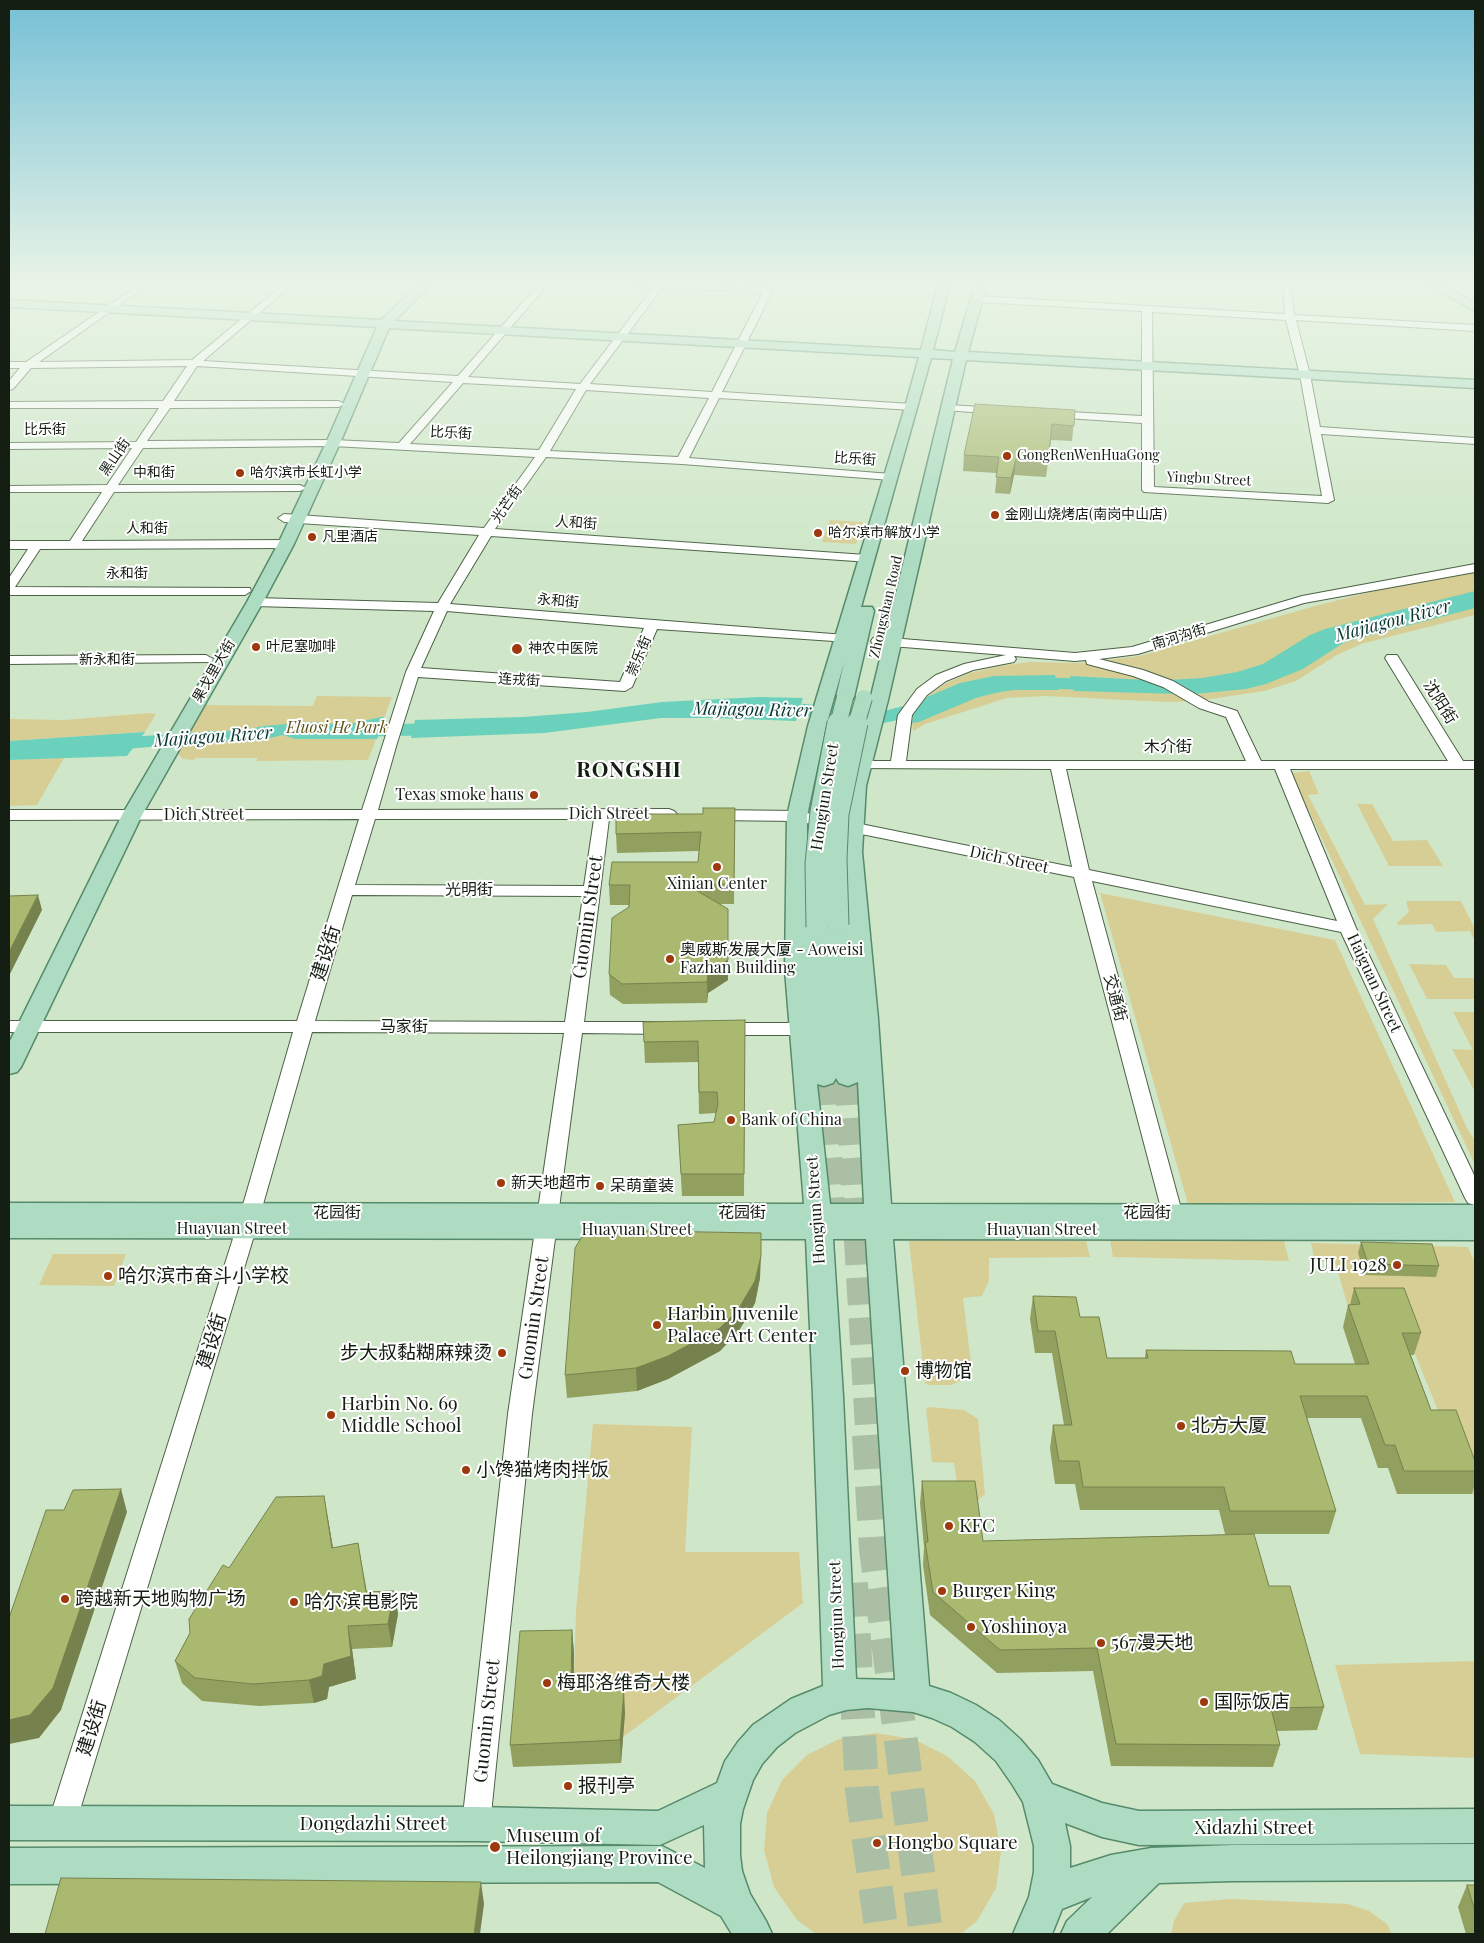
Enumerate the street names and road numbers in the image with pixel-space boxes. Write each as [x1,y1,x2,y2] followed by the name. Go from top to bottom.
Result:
[24,422,66,438] street label: 比乐街
[430,424,472,442] street label: 比乐街
[96,435,134,479] street label: 黑山街
[833,449,877,469] street label: 比乐街
[133,465,175,481] street label: 中和街
[1166,468,1252,490] street label: Yingbu Street
[488,482,526,526] street label: 光芒街
[554,513,598,533] street label: 人和街
[126,521,168,537] street label: 人和街
[866,554,906,660] street label: Zhongshan Road
[106,566,148,582] street label: 永和街
[536,591,580,611] street label: 永和街
[1150,621,1208,653] street label: 南河沟街
[623,633,655,679] street label: 崇乐街
[189,636,239,706] street label: 果戈里大街
[79,652,135,668] street label: 新永和街
[497,670,541,690] street label: 连戎街
[1419,677,1461,727] street label: 沈阳街
[1144,737,1192,757] street label: 木介街
[807,742,843,852] street label: Hongjun Street
[569,804,649,824] street label: Dich Street
[164,805,244,825] street label: Dich Street
[968,842,1050,878] street label: Dich Street
[568,854,608,980] street label: Guomin Street
[445,880,493,900] street label: 光明街
[307,922,345,984] street label: 建设街
[1343,931,1405,1035] street label: Haiguan Street
[1100,972,1130,1024] street label: 交通街
[380,1017,428,1037] street label: 马家街
[803,1155,829,1265] street label: Hongjun Street
[313,1203,361,1223] street label: 花园街
[718,1203,766,1223] street label: 花园街
[1123,1203,1171,1223] street label: 花园街
[177,1219,287,1239] street label: Huayuan Street
[582,1220,692,1240] street label: Huayuan Street
[987,1220,1097,1240] street label: Huayuan Street
[514,1255,554,1381] street label: Guomin Street
[193,1310,231,1372] street label: 建设街
[826,1560,848,1670] street label: Hongjun Street
[469,1658,505,1784] street label: Guomin Street
[73,1697,111,1759] street label: 建设街
[299,1813,447,1835] street label: Dongdazhi Street
[1194,1817,1314,1839] street label: Xidazhi Street

